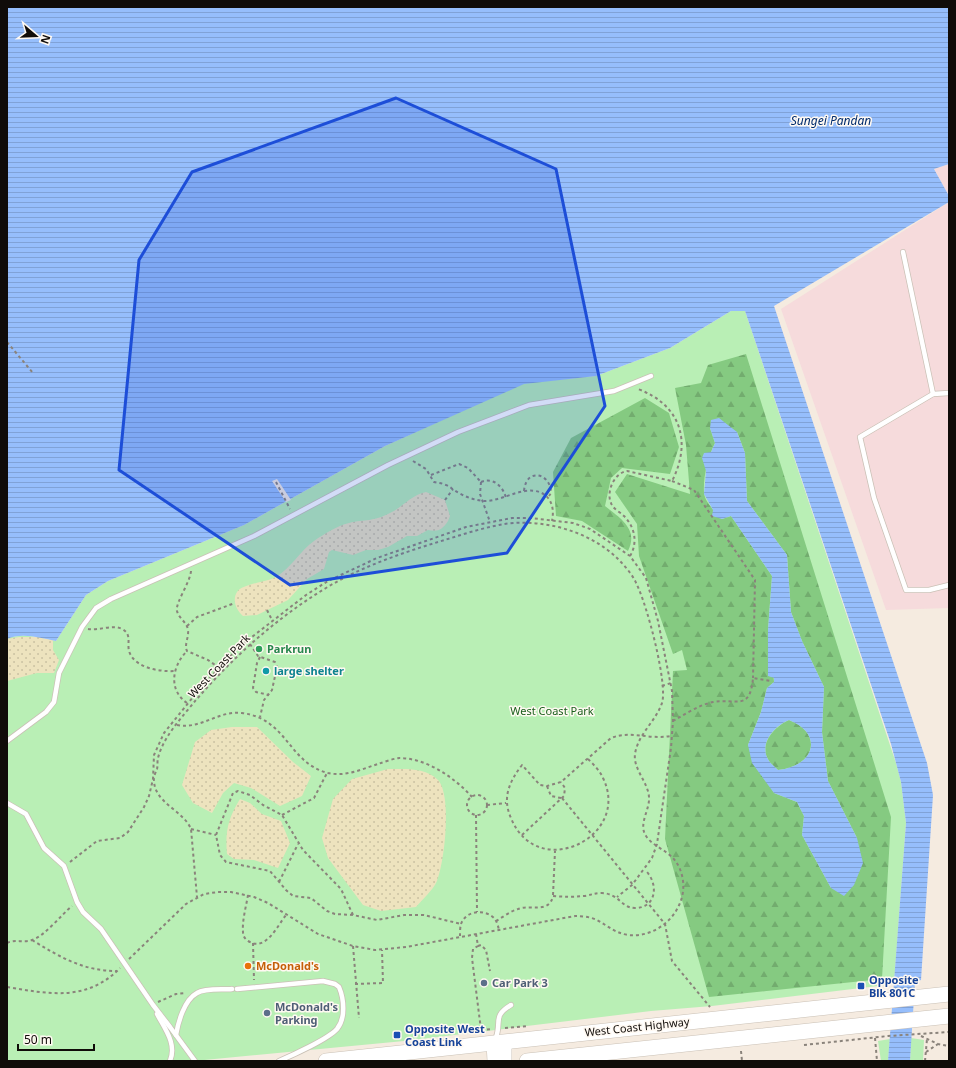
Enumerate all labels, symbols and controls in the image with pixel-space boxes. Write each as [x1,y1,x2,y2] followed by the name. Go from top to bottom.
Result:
[16,16,56,56] north arrow
[37,33,54,46] text: N
[791,112,871,129] water label: Sungei Pandan
[184,630,253,701] street label: West Coast Park
[267,641,311,656] place label: Parkrun
[254,644,264,654] marker: Parkrun
[274,663,344,678] place label: large shelter
[261,666,271,676] marker: large shelter
[510,703,594,718] park label: West Coast Park
[256,958,320,973] place label: McDonald's
[243,961,253,971] marker: McDonald's
[869,972,919,1000] place label: Opposite Blk 801C
[492,975,548,990] place label: Car Park 3
[479,978,489,988] marker: Car Park 3
[856,981,866,991] marker: Opposite Blk 801C
[275,999,339,1027] place label: McDonald's Parking
[262,1008,272,1018] marker: McDonald's Parking
[584,1014,690,1039] street label: West Coast Highway
[405,1021,485,1049] place label: Opposite West Coast Link
[18,1026,94,1052] scale bar
[392,1030,402,1040] marker: Opposite West Coast Link
[24,1031,52,1048] text: 50 m

